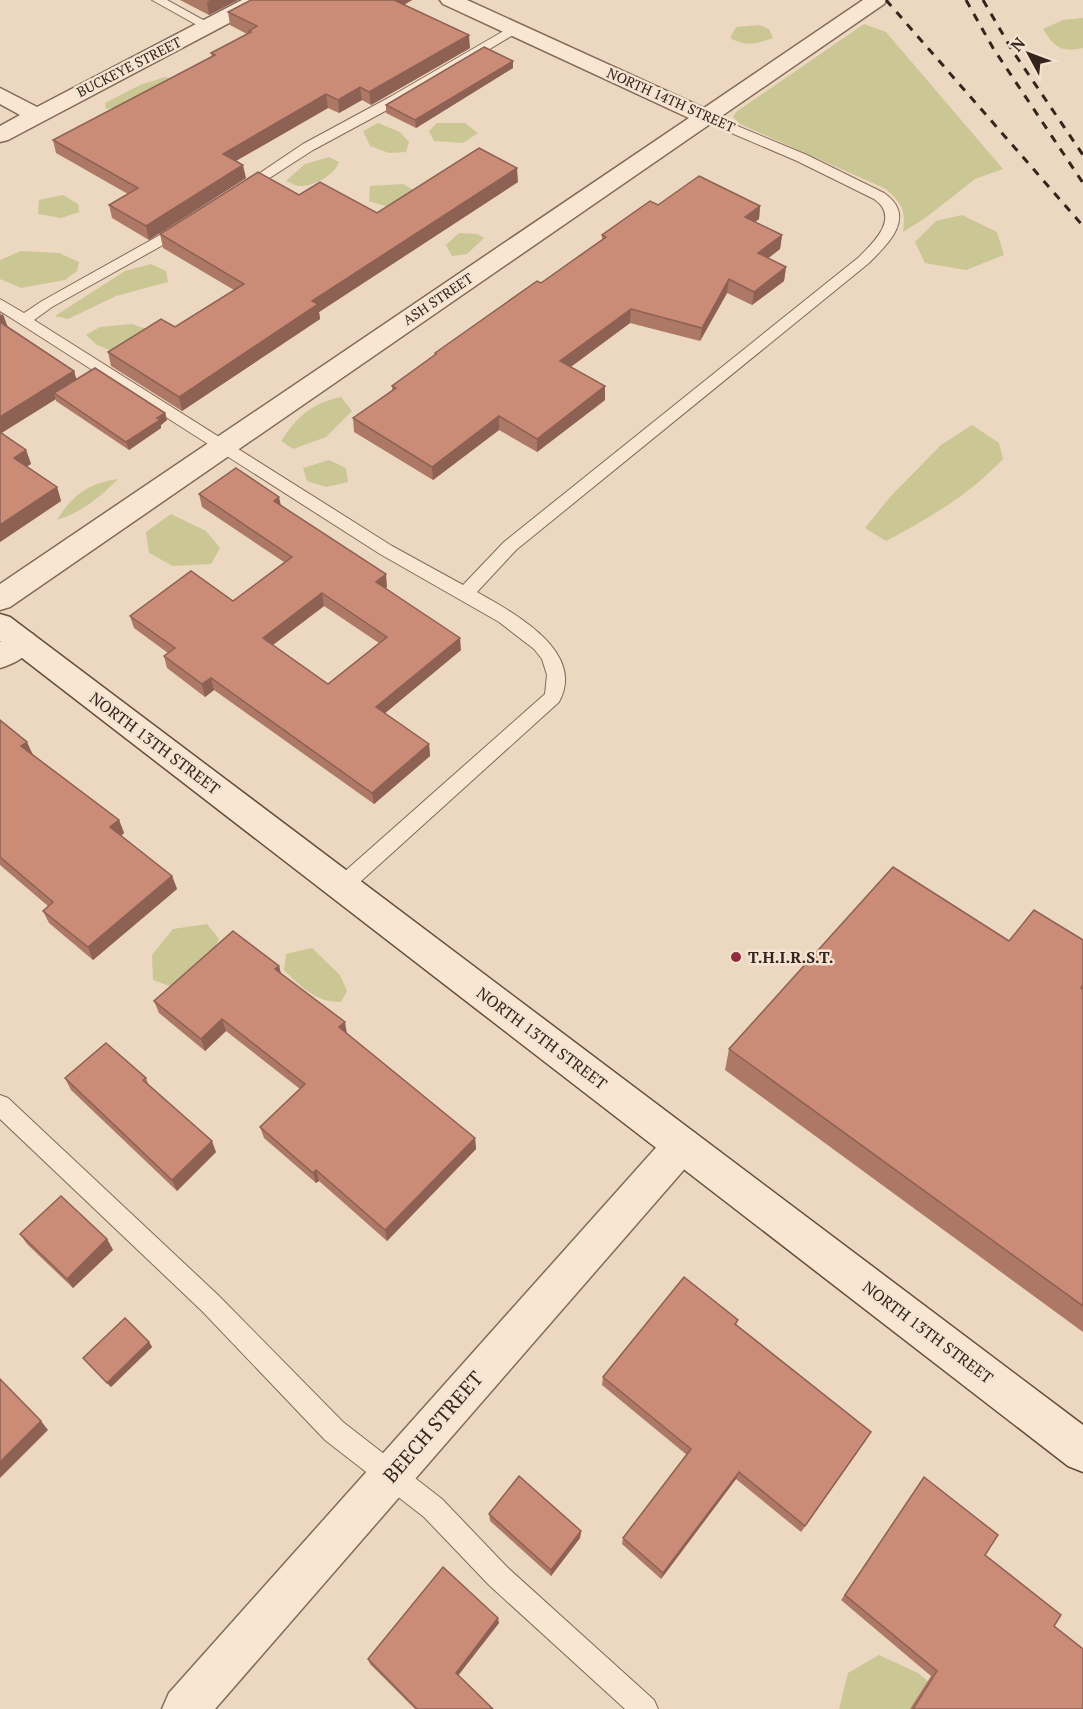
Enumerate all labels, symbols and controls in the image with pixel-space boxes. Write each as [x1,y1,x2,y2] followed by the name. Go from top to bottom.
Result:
[999,24,1059,84] north arrow
[73,32,185,101] street label: BUCKEYE STREET
[1005,32,1030,56] text: N
[604,63,739,136] street label: NORTH 14TH STREET
[399,268,477,329] street label: ASH STREET
[85,687,225,799] street label: NORTH 13TH STREET
[748,946,834,968] place label: T.H.I.R.S.T.
[729,950,743,964] marker: T.H.I.R.S.T.
[472,982,612,1094] street label: NORTH 13TH STREET
[858,1276,998,1388] street label: NORTH 13TH STREET
[377,1365,489,1488] street label: BEECH STREET

